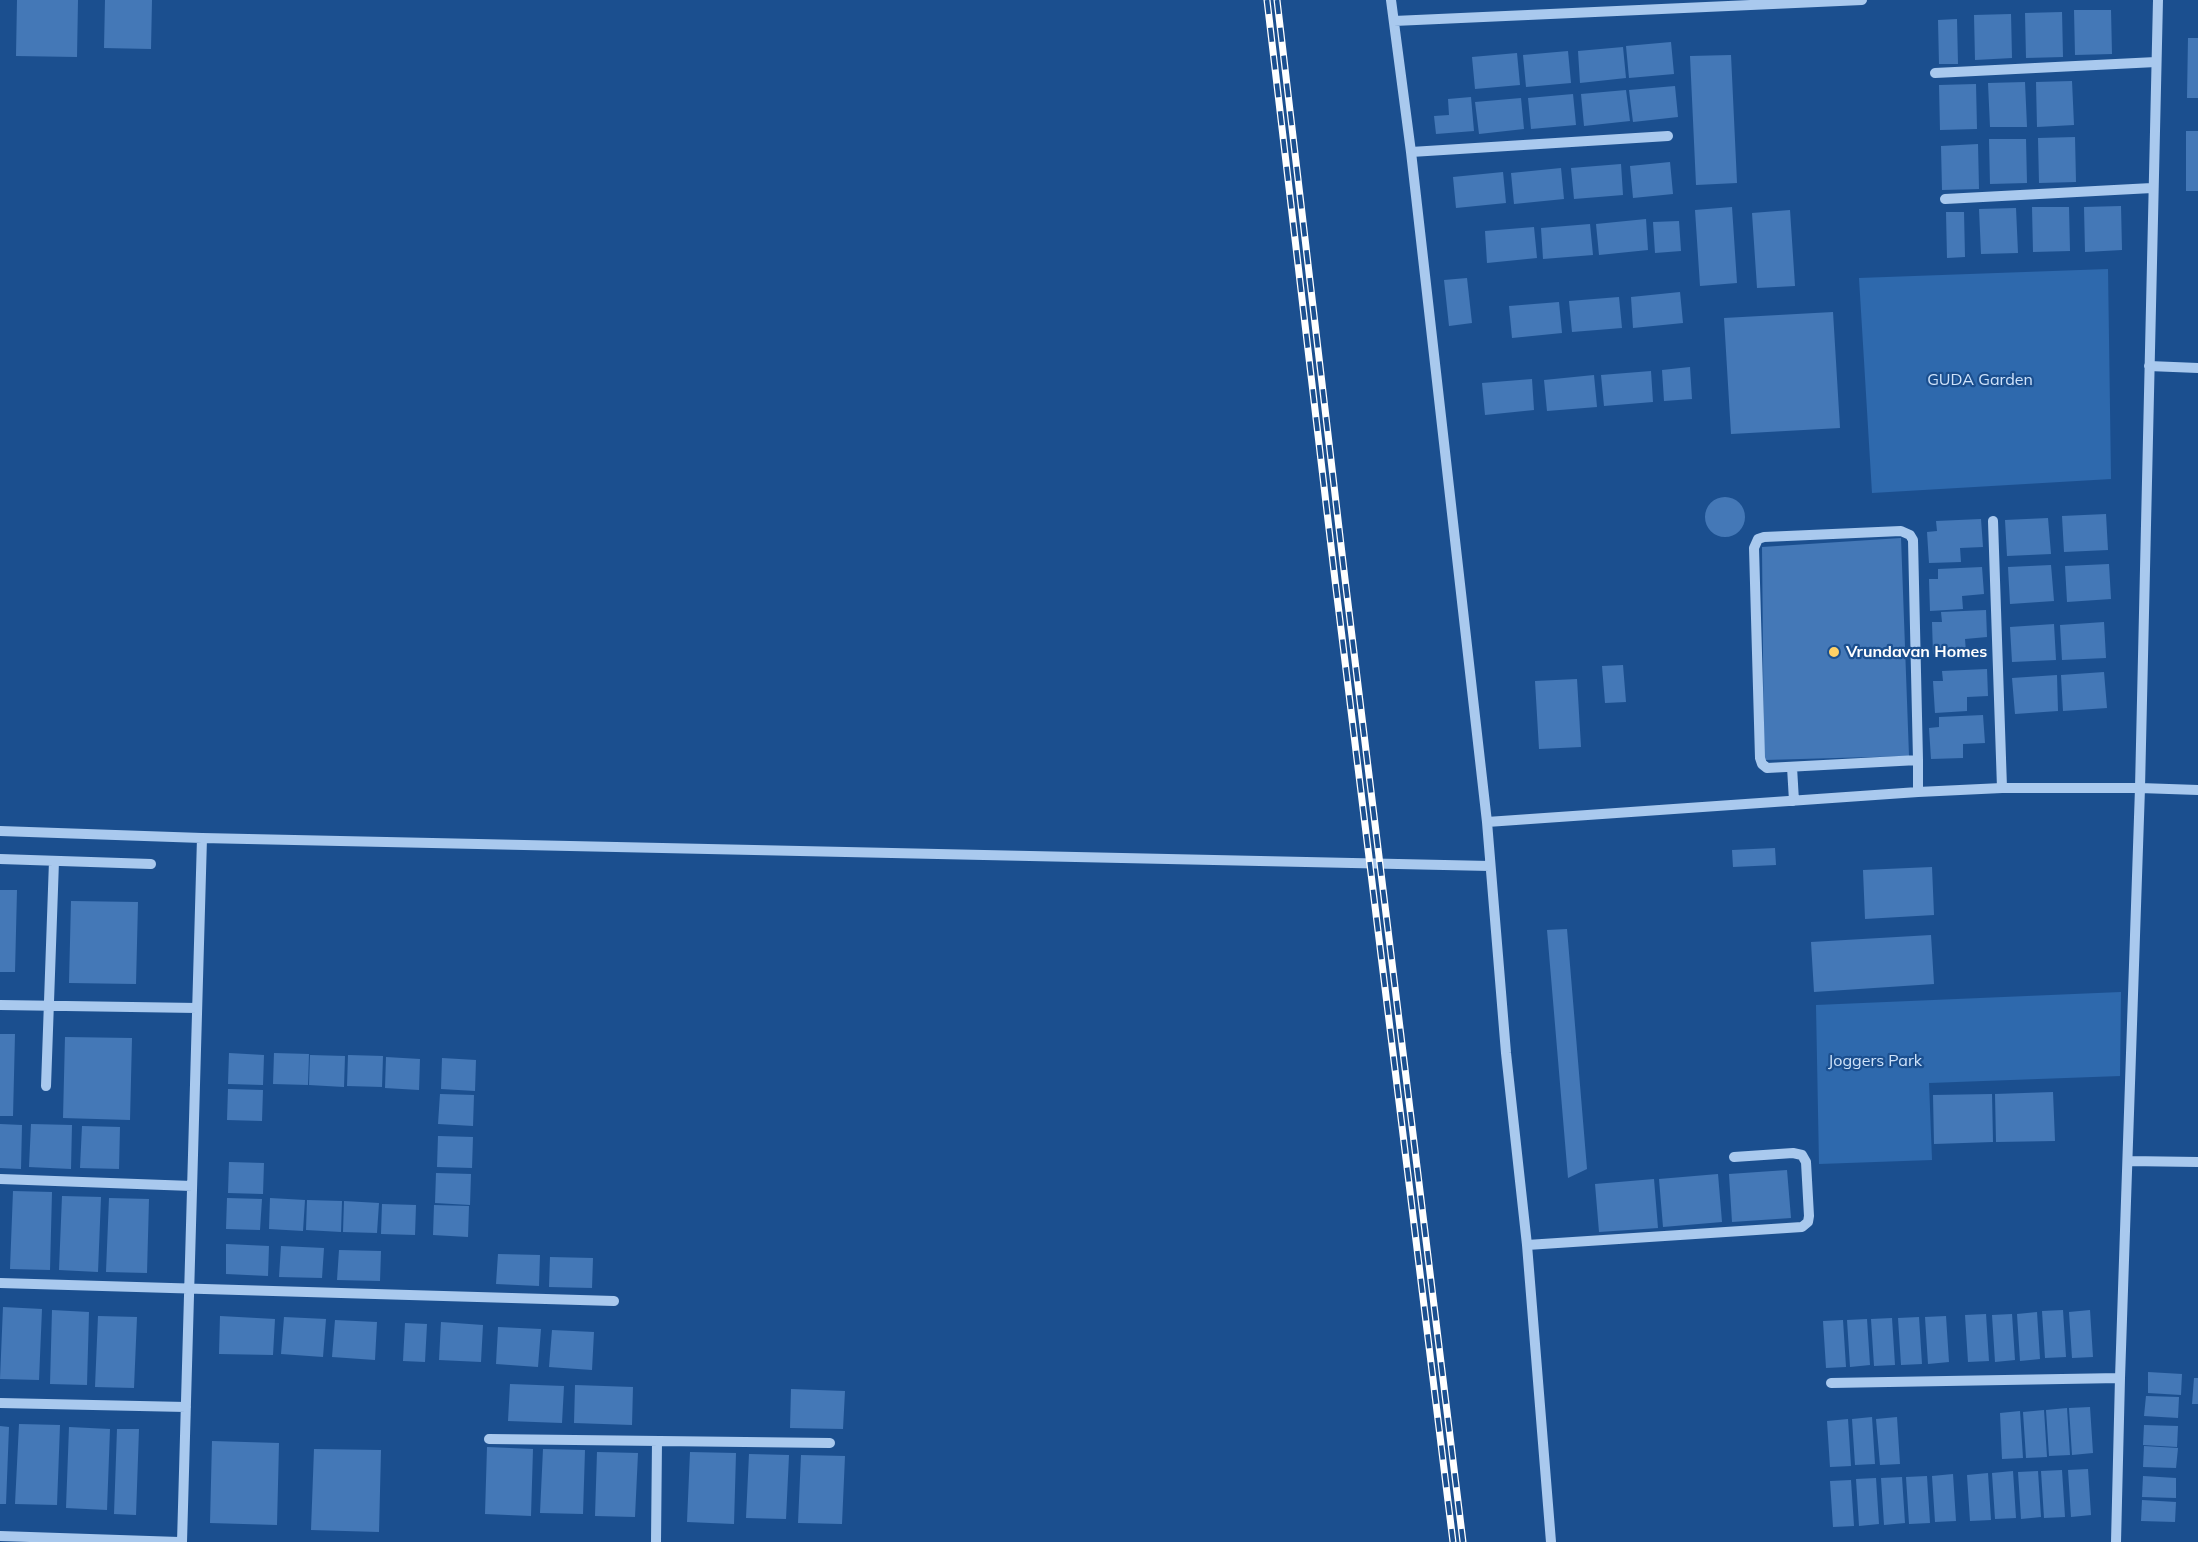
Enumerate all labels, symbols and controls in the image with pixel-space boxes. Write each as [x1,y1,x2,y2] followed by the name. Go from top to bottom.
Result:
[1927,370,2033,390] park label: GUDA Garden
[1846,642,1987,662] place label: Vrundavan Homes
[1827,645,1841,659] marker: Vrundavan Homes
[1828,1051,1922,1071] park label: Joggers Park

